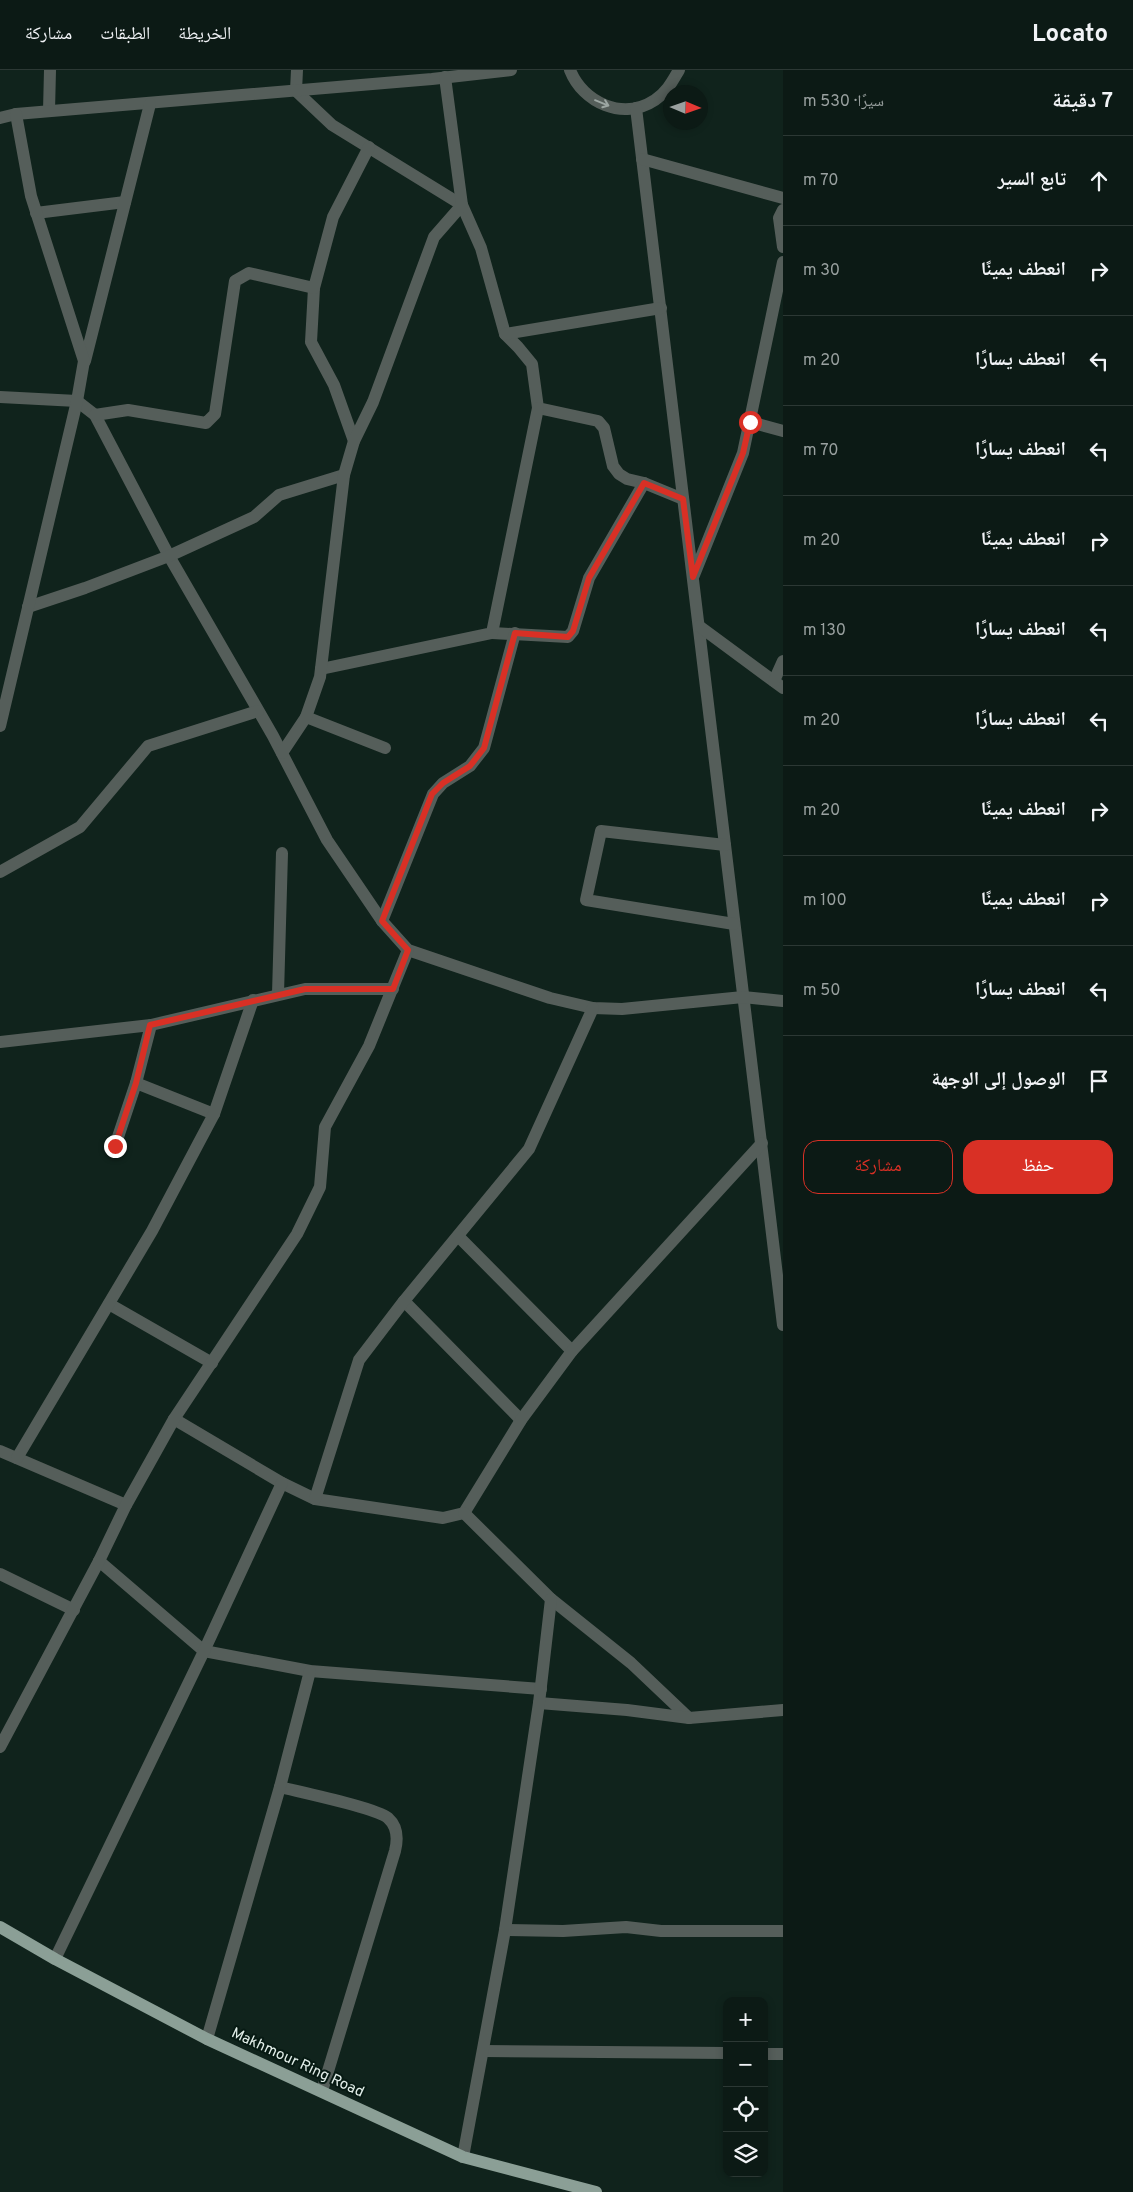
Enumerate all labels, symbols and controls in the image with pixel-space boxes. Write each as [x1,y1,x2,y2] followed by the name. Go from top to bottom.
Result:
[1032,20,1108,50] text: Locato
[25,23,72,46] text: مشاركة
[100,23,150,46] text: الطبقات
[178,23,231,46] text: الخريطة
[663,85,708,130] north arrow
[1052,88,1113,115] text: 7 دقيقة
[803,92,884,112] text: سيرًا · 530 m
[594,99,609,109] one-way arrow
[1085,167,1113,195] icon: ahead
[998,168,1066,192] text: تابع السير
[803,171,838,191] text: 70 m
[1085,257,1113,285] icon: right
[981,258,1066,282] text: انعطف يمينًا
[803,261,840,281] text: 30 m
[1085,347,1113,375] icon: left
[975,348,1066,372] text: انعطف يسارًا
[803,351,840,371] text: 20 m
[739,411,762,434] route start
[1085,437,1113,465] icon: left
[975,438,1066,462] text: انعطف يسارًا
[803,441,838,461] text: 70 m
[1085,527,1113,555] icon: right
[981,528,1066,552] text: انعطف يمينًا
[803,531,840,551] text: 20 m
[1085,617,1113,645] icon: left
[975,618,1066,642] text: انعطف يسارًا
[803,621,846,641] text: 130 m
[1085,707,1113,735] icon: left
[975,708,1066,732] text: انعطف يسارًا
[803,711,840,731] text: 20 m
[1085,797,1113,825] icon: right
[981,798,1066,822] text: انعطف يمينًا
[803,801,840,821] text: 20 m
[1085,887,1113,915] icon: right
[981,888,1066,912] text: انعطف يمينًا
[803,891,847,911] text: 100 m
[1085,977,1113,1005] icon: left
[975,978,1066,1002] text: انعطف يسارًا
[803,981,841,1001] text: 50 m
[1085,1067,1113,1095] icon: arrive
[932,1068,1066,1092] text: الوصول إلى الوجهة
[104,1135,127,1158] route end
[803,1140,953,1194] button: مشاركة
[963,1140,1113,1194] button: حفظ
[723,1997,768,2177] map controls
[723,1997,768,2042] button: +
[228,2024,367,2102] street label: Makhmour Ring Road
[723,2042,768,2087] button: −
[723,2087,768,2132] button: locate
[723,2132,768,2177] button: layers

